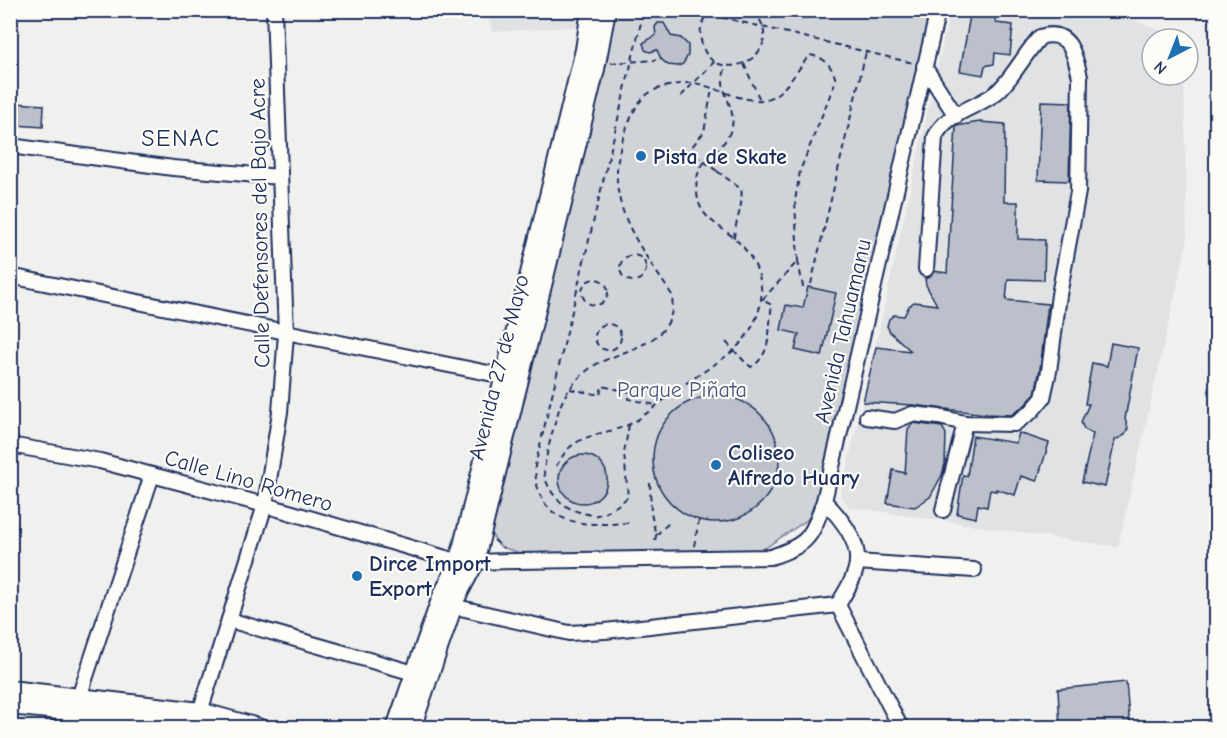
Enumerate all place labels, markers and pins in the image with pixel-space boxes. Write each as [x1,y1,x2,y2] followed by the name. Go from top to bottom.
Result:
[653,144,787,170] place label: Pista de Skate
[634,149,648,163] marker: Pista de Skate
[728,440,860,491] place label: Coliseo Alfredo Huary
[709,458,723,472] marker: Coliseo Alfredo Huary
[369,551,491,602] place label: Dirce Import Export
[350,569,364,583] marker: Dirce Import Export

